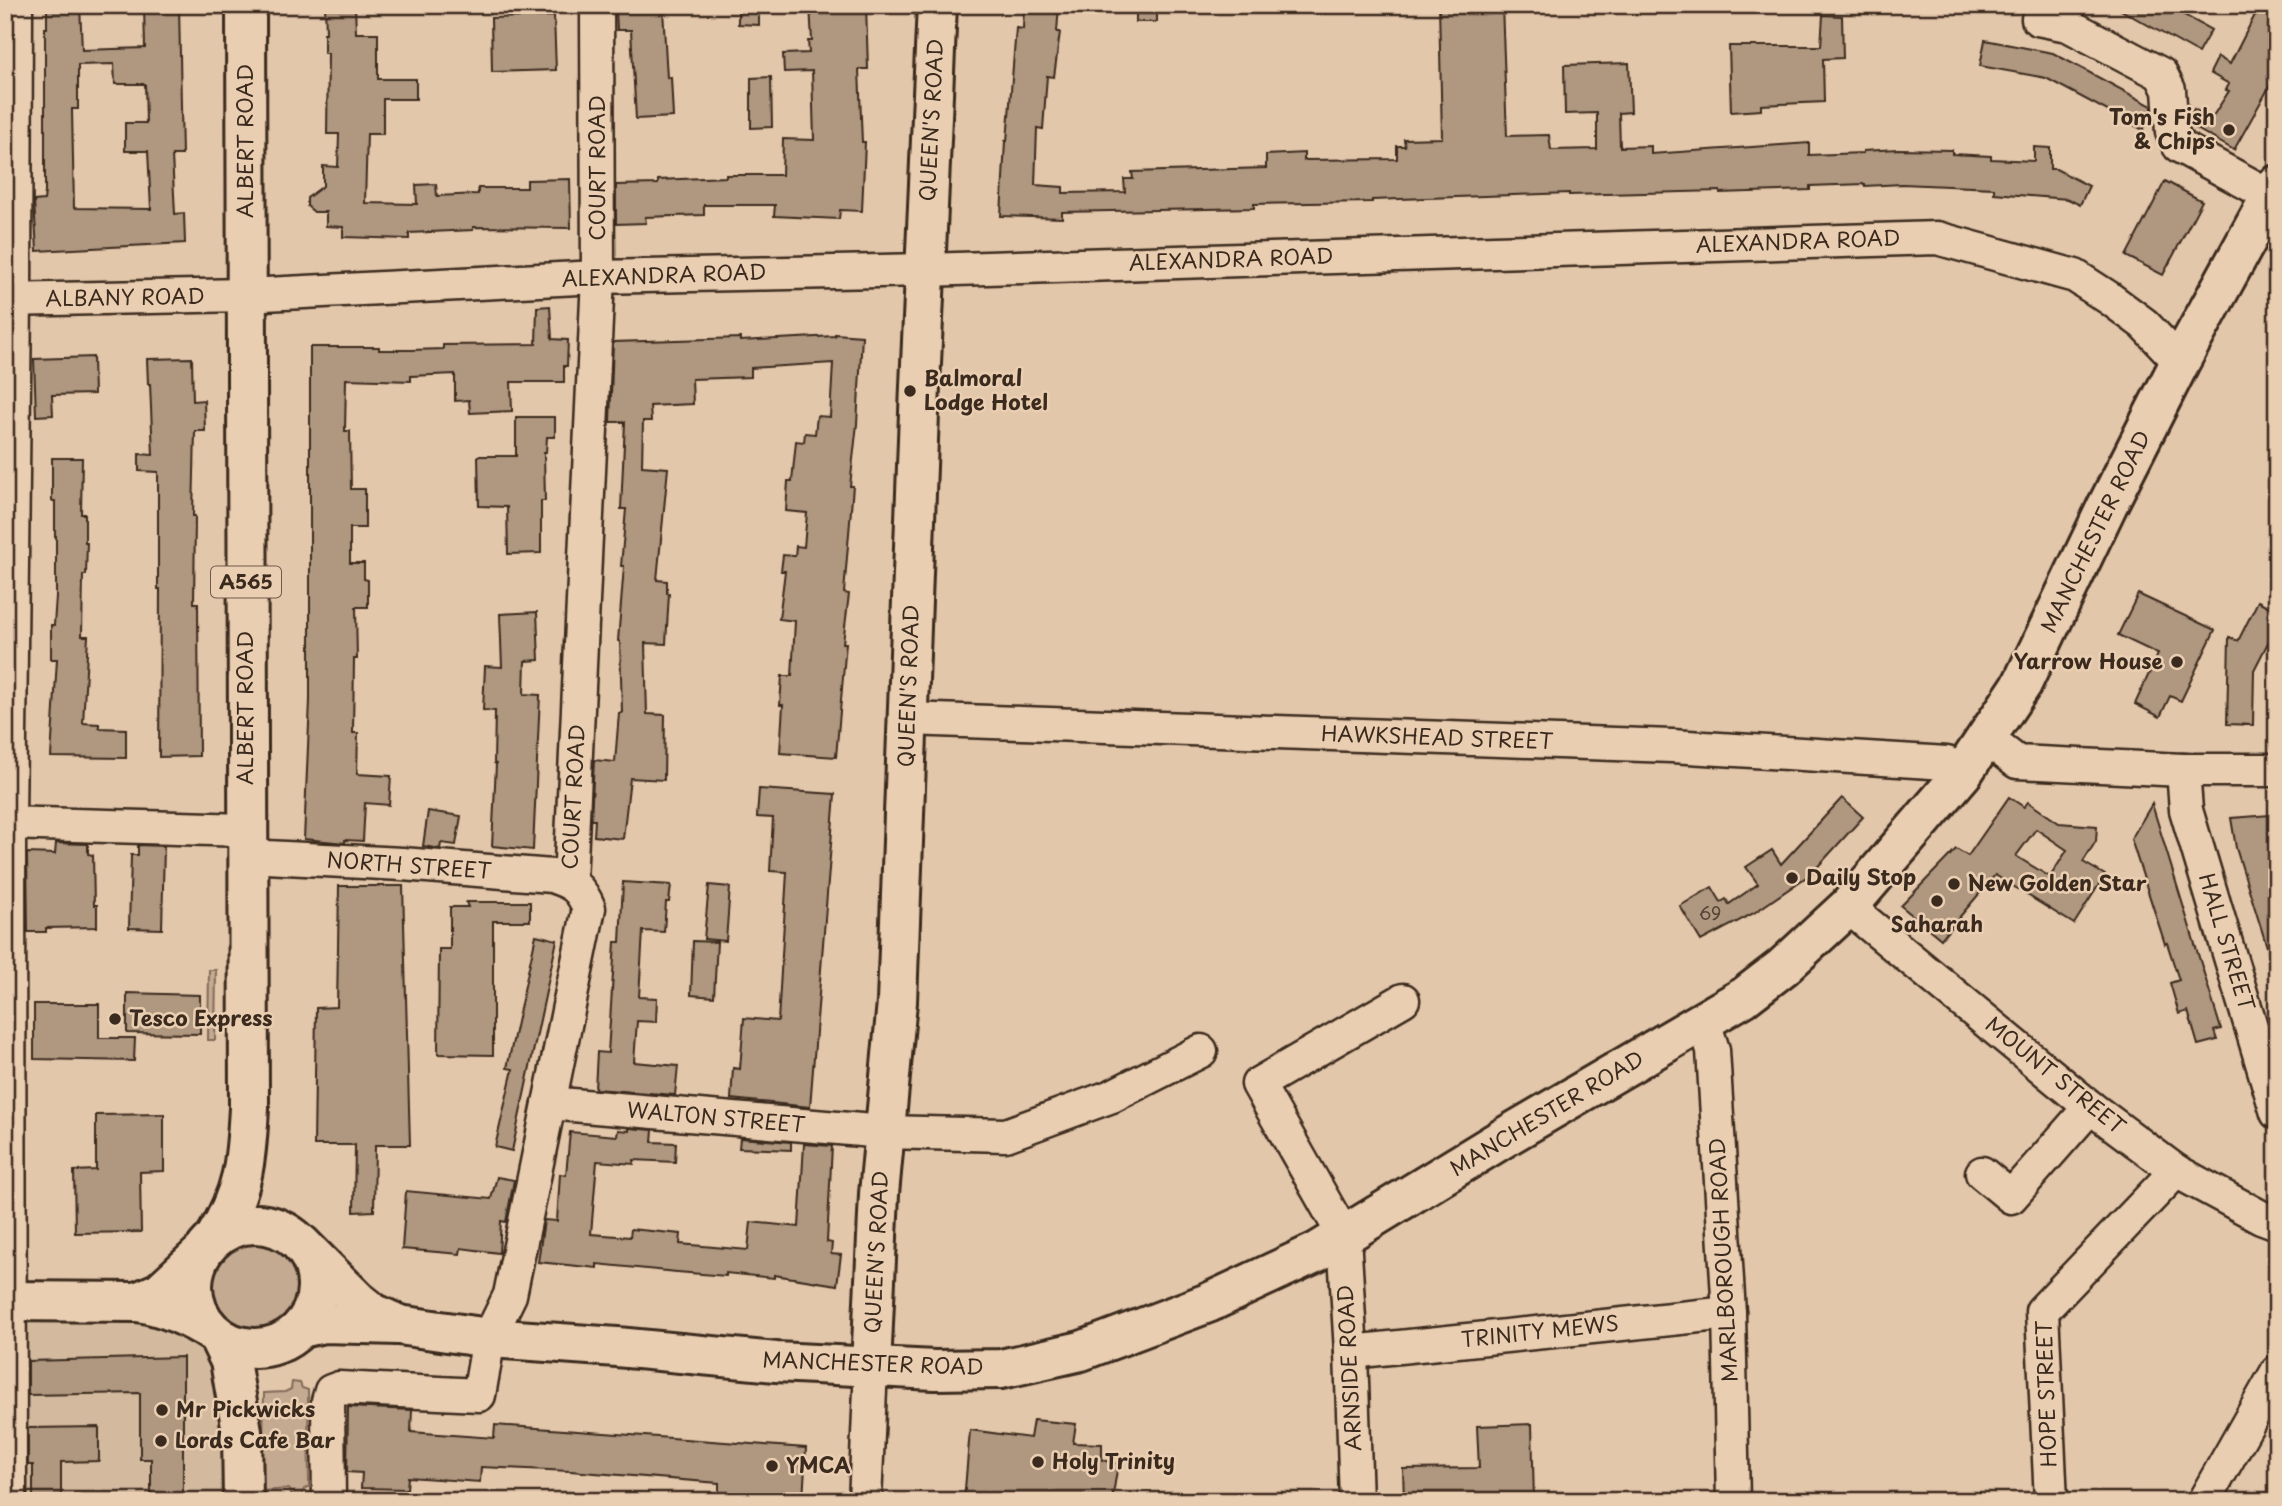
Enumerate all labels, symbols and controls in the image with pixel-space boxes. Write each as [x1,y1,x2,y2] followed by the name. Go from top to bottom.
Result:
[910,38,950,202] street label: QUEEN'S ROAD
[228,64,260,218] street label: ALBERT ROAD
[580,95,612,241] street label: COURT ROAD
[2109,100,2215,156] place label: Tom's Fish & Chips
[2221,122,2237,138] marker: Tom's Fish & Chips
[1695,220,1901,260] street label: ALEXANDRA ROAD
[1128,238,1334,278] street label: ALEXANDRA ROAD
[561,254,767,294] street label: ALEXANDRA ROAD
[45,279,205,313] street label: ALBANY ROAD
[924,361,1048,417] place label: Balmoral Lodge Hotel
[902,383,918,399] marker: Balmoral Lodge Hotel
[2031,425,2157,638] street label: MANCHESTER ROAD
[211,566,281,597] road number: A565
[888,604,926,768] street label: QUEEN'S ROAD
[228,631,260,785] street label: ALBERT ROAD
[2014,644,2163,676] place label: Yarrow House
[2169,654,2185,670] marker: Yarrow House
[1320,716,1554,756] street label: HAWKSHEAD STREET
[552,723,592,870] street label: COURT ROAD
[326,842,493,886] street label: NORTH STREET
[1806,860,1916,892] place label: Daily Stop
[1968,866,2147,898] place label: New Golden Star
[2192,869,2264,1015] street label: HALL STREET
[1784,870,1800,886] marker: Daily Stop
[1946,876,1962,892] marker: New Golden Star
[1929,893,1945,909] marker: Saharah
[1699,899,1721,926] house number: 69
[1891,907,1983,939] place label: Saharah
[129,1001,273,1033] place label: Tesco Express
[1979,1008,2134,1141] street label: MOUNT STREET
[107,1011,123,1027] marker: Tesco Express
[1443,1042,1649,1183] street label: MANCHESTER ROAD
[626,1092,807,1140] street label: WALTON STREET
[1700,1137,1744,1383] street label: MARLBOROUGH ROAD
[855,1170,895,1334] street label: QUEEN'S ROAD
[1328,1284,1368,1452] street label: ARNSIDE ROAD
[1459,1306,1620,1354] street label: TRINITY MEWS
[2026,1319,2064,1468] street label: HOPE STREET
[762,1342,984,1382] street label: MANCHESTER ROAD
[176,1392,315,1424] place label: Mr Pickwicks
[154,1402,170,1418] marker: Mr Pickwicks
[175,1423,335,1455] place label: Lords Cafe Bar
[153,1433,169,1449] marker: Lords Cafe Bar
[1052,1444,1175,1476] place label: Holy Trinity
[786,1448,851,1480] place label: YMCA
[1030,1454,1046,1470] marker: Holy Trinity
[764,1458,780,1474] marker: YMCA

